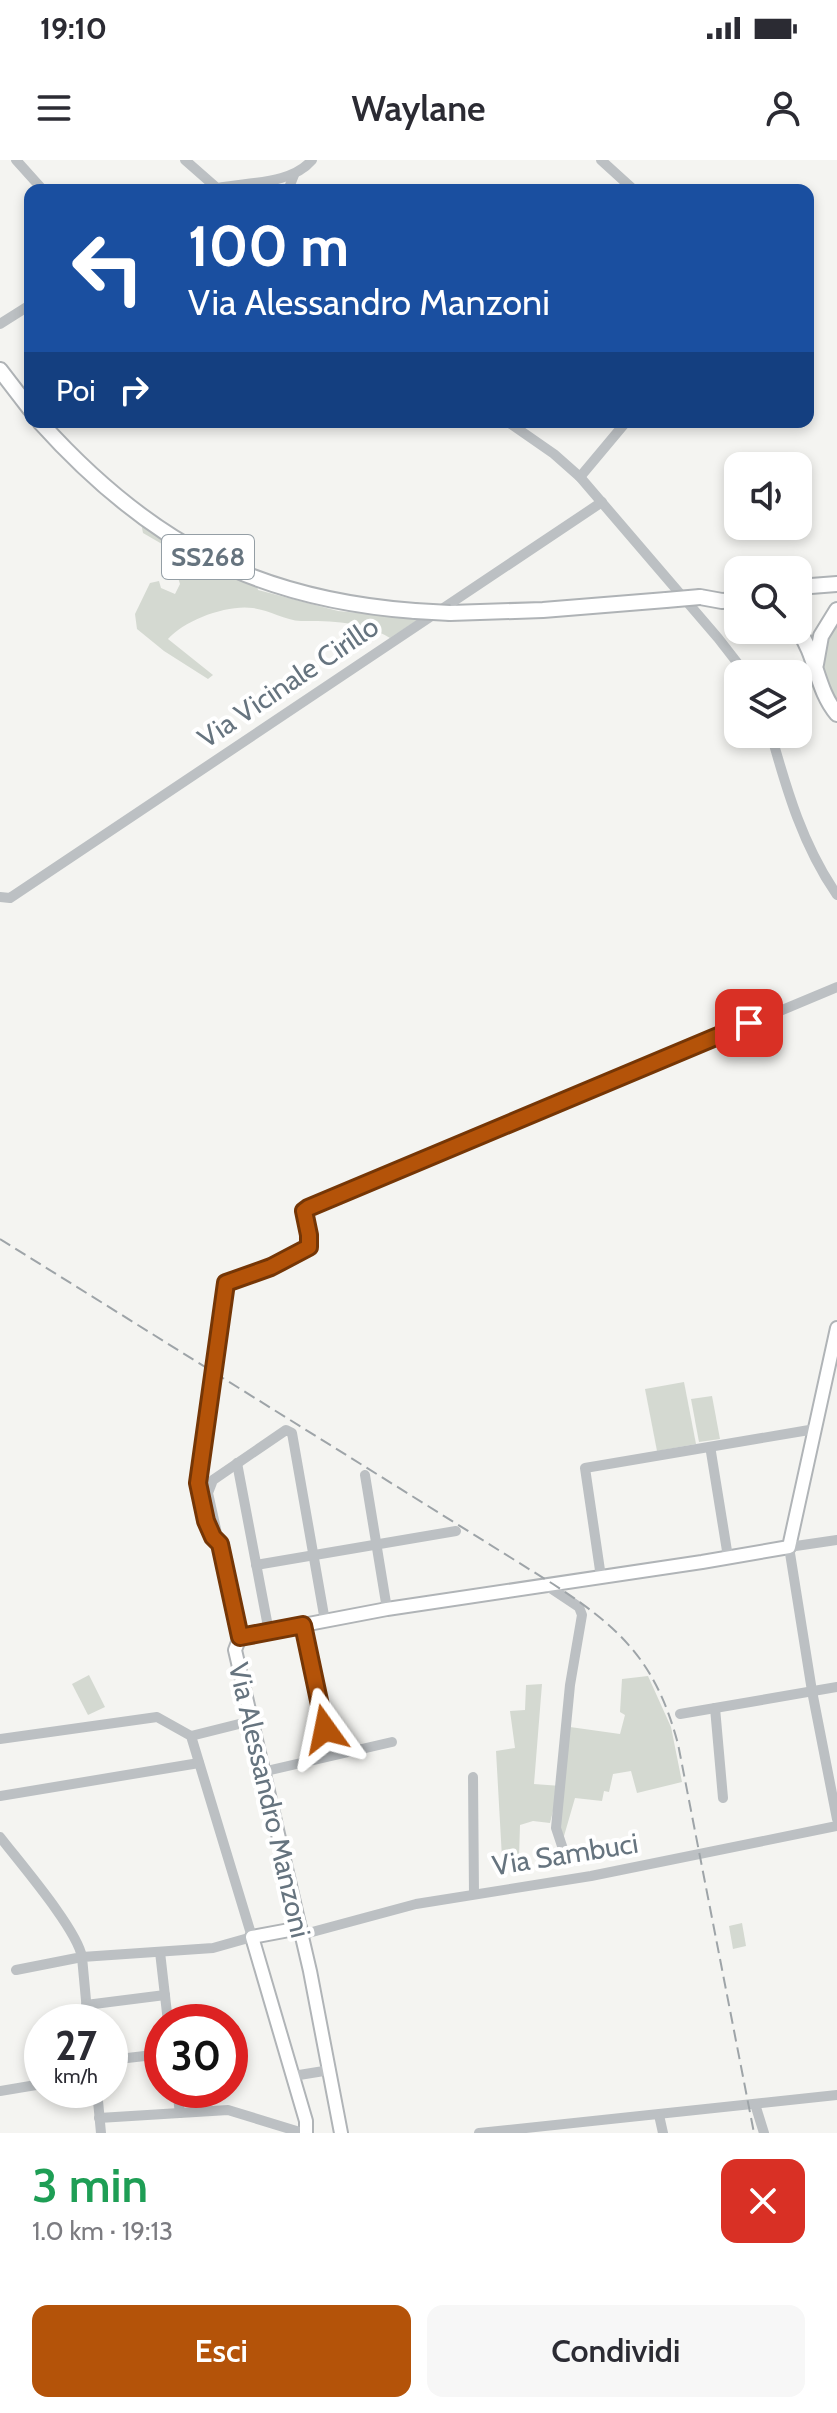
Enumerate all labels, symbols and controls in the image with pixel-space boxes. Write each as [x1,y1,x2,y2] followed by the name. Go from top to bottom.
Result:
[40,10,107,47] text: 19:10
[32,86,76,130] icon: menu
[351,86,486,130] text: Waylane
[761,86,805,130] icon: person
[188,212,349,280] text: 100 m
[56,216,160,320] icon: left
[188,280,550,324] text: Via Alessandro Manzoni
[112,368,156,412] icon: right
[56,372,96,409] text: Poi
[724,452,812,748] map controls
[724,452,812,540] button: sound
[162,535,254,579] road number: SS268
[724,556,812,644] button: search
[191,609,385,755] street label: Via Vicinale Cirillo
[724,660,812,748] button: layers
[715,989,783,1057] pin
[727,1001,771,1045] icon: arrive
[222,1659,318,1941] street label: Via Alessandro Manzoni
[283,1687,367,1771] position arrow
[490,1826,640,1882] street label: Via Sambuci
[144,2004,248,2108] speed limit sign: 30
[55,2021,97,2070] text: 27
[54,2064,98,2088] text: km/h
[32,2156,148,2214] text: 3 min
[721,2159,805,2243] button: close
[32,2215,173,2247] text: 1.0 km · 19:13
[32,2305,411,2397] button: Esci
[427,2305,805,2397] button: Condividi

